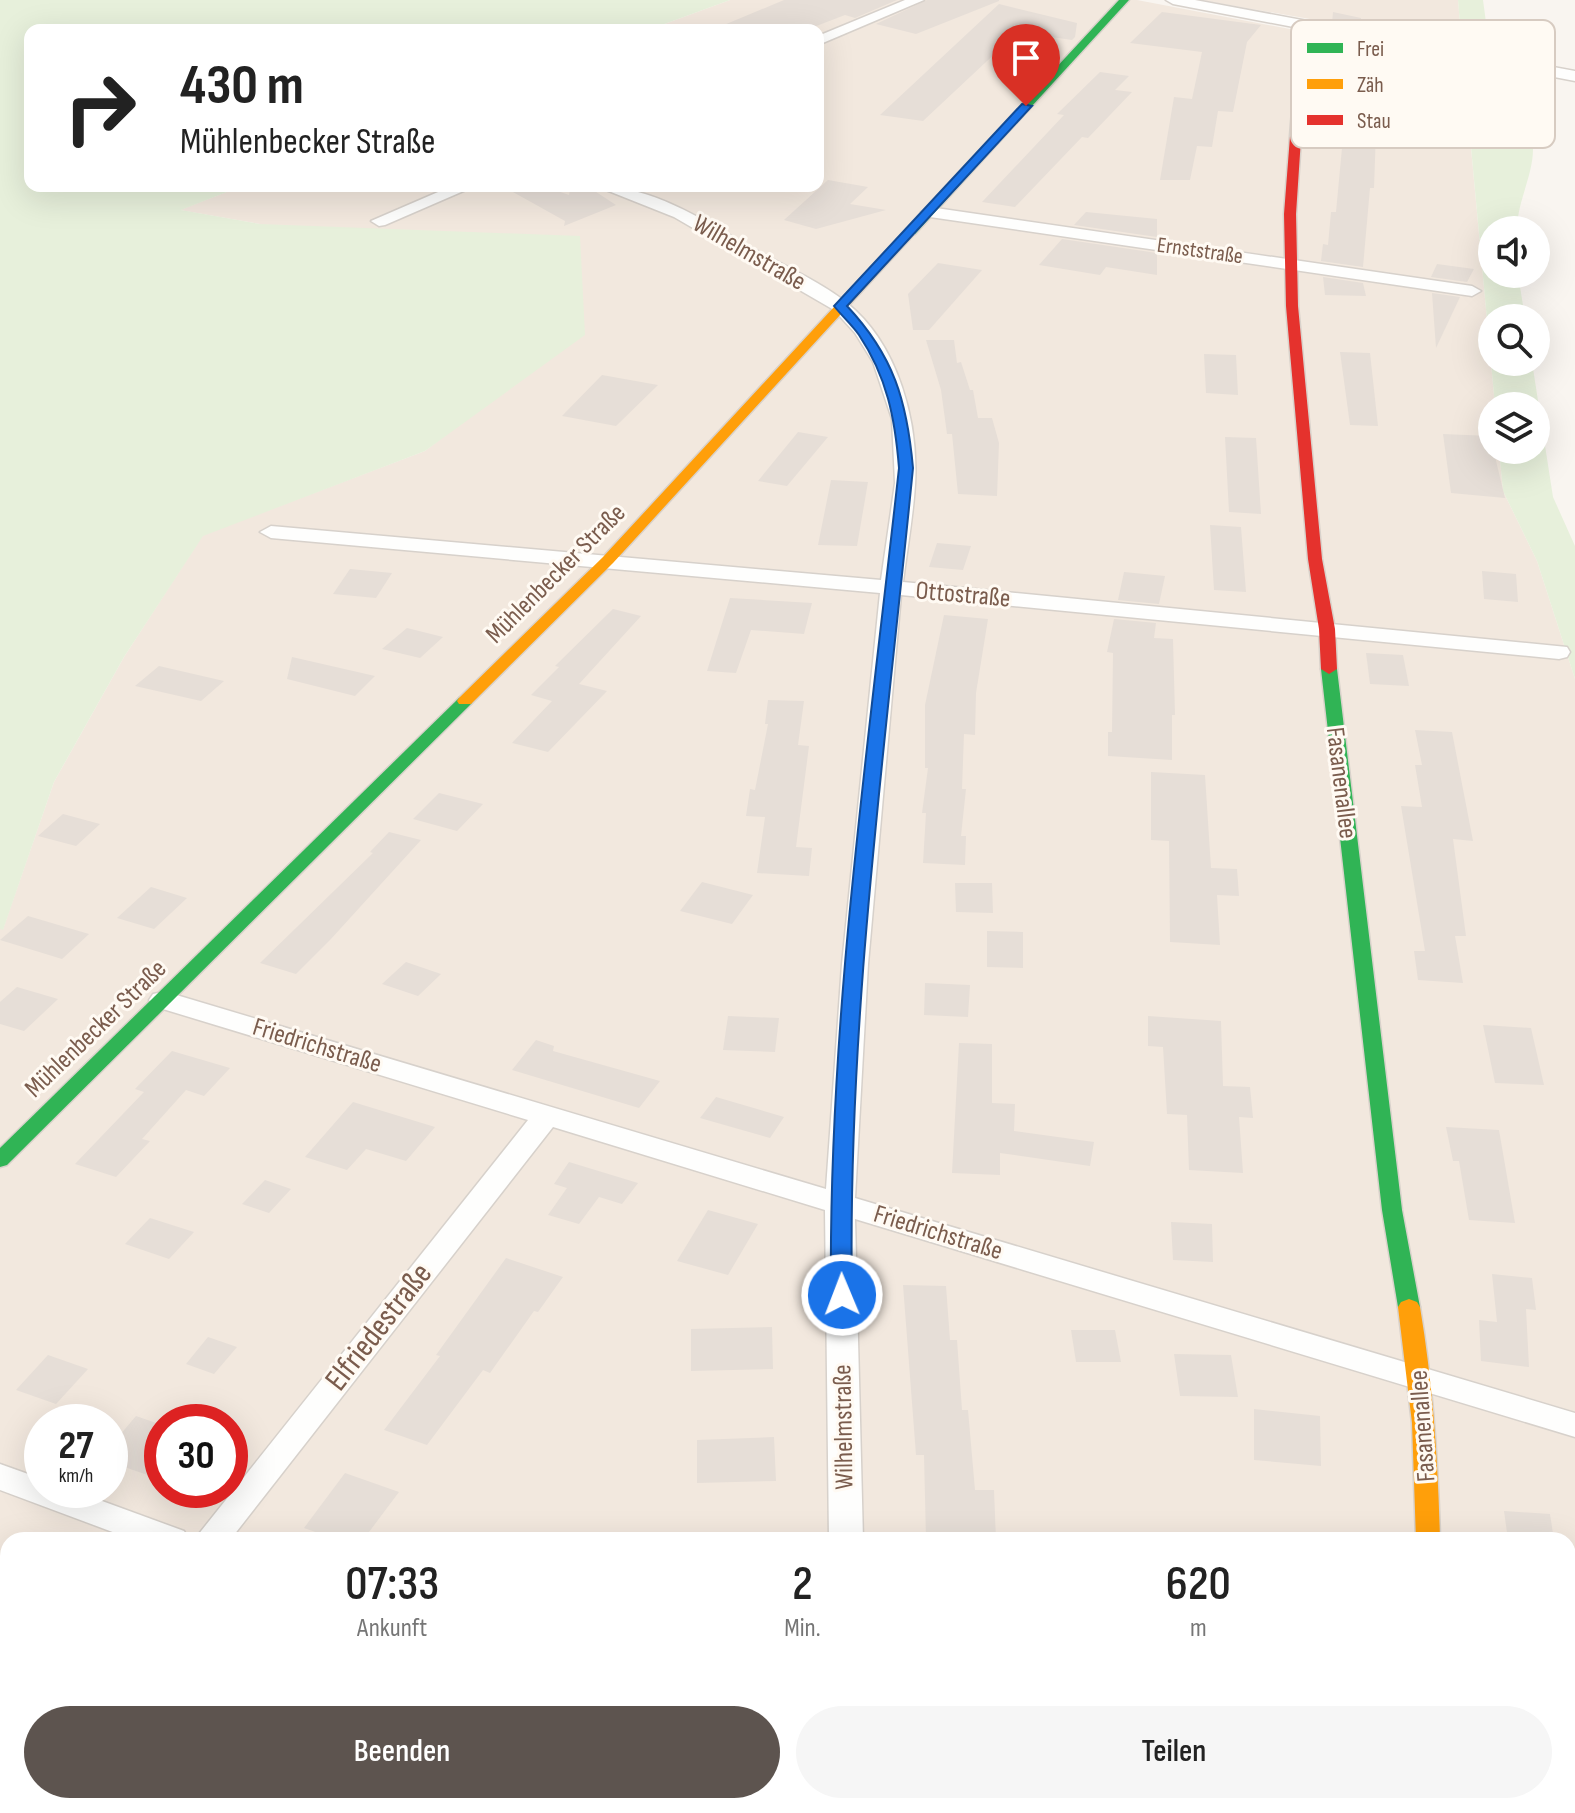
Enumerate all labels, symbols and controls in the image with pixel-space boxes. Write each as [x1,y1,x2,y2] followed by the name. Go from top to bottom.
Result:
[1291,20,1555,148] legend
[992,24,1060,106] pin
[1004,36,1048,80] icon: arrive
[1357,36,1384,63] text: Frei
[180,53,304,120] text: 430 m
[48,56,152,160] icon: right
[1357,72,1384,99] text: Zäh
[1357,108,1391,135] text: Stau
[180,121,436,164] text: Mühlenbecker Straße
[687,208,811,298] street label: Wilhelmstraße
[1478,216,1550,464] map controls
[1478,216,1550,288] button: sound
[1155,232,1245,270] street label: Ernststraße
[1478,304,1550,376] button: search
[1478,392,1550,464] button: layers
[480,498,632,650] street label: Mühlenbecker Straße
[914,575,1012,615] street label: Ottostraße
[1319,726,1363,840] street label: Fasanenallee
[19,954,173,1104] street label: Mühlenbecker Straße
[249,1012,385,1080] street label: Friedrichstraße
[870,1199,1006,1267] street label: Friedrichstraße
[800,1253,884,1337] position arrow
[317,1255,441,1399] street label: Elfriedestraße
[827,1364,861,1490] street label: Wilhelmstraße
[1404,1369,1442,1483] street label: Fasanenallee
[144,1404,248,1508] speed limit sign: 30
[59,1422,93,1470] text: 27
[59,1464,93,1488] text: km/h
[345,1556,439,1613] text: 07:33
[792,1556,813,1613] text: 2
[1166,1556,1231,1613] text: 620
[357,1613,427,1644] text: Ankunft
[784,1613,821,1644] text: Min.
[1190,1613,1207,1644] text: m
[24,1706,780,1798] button: Beenden
[796,1706,1552,1798] button: Teilen

